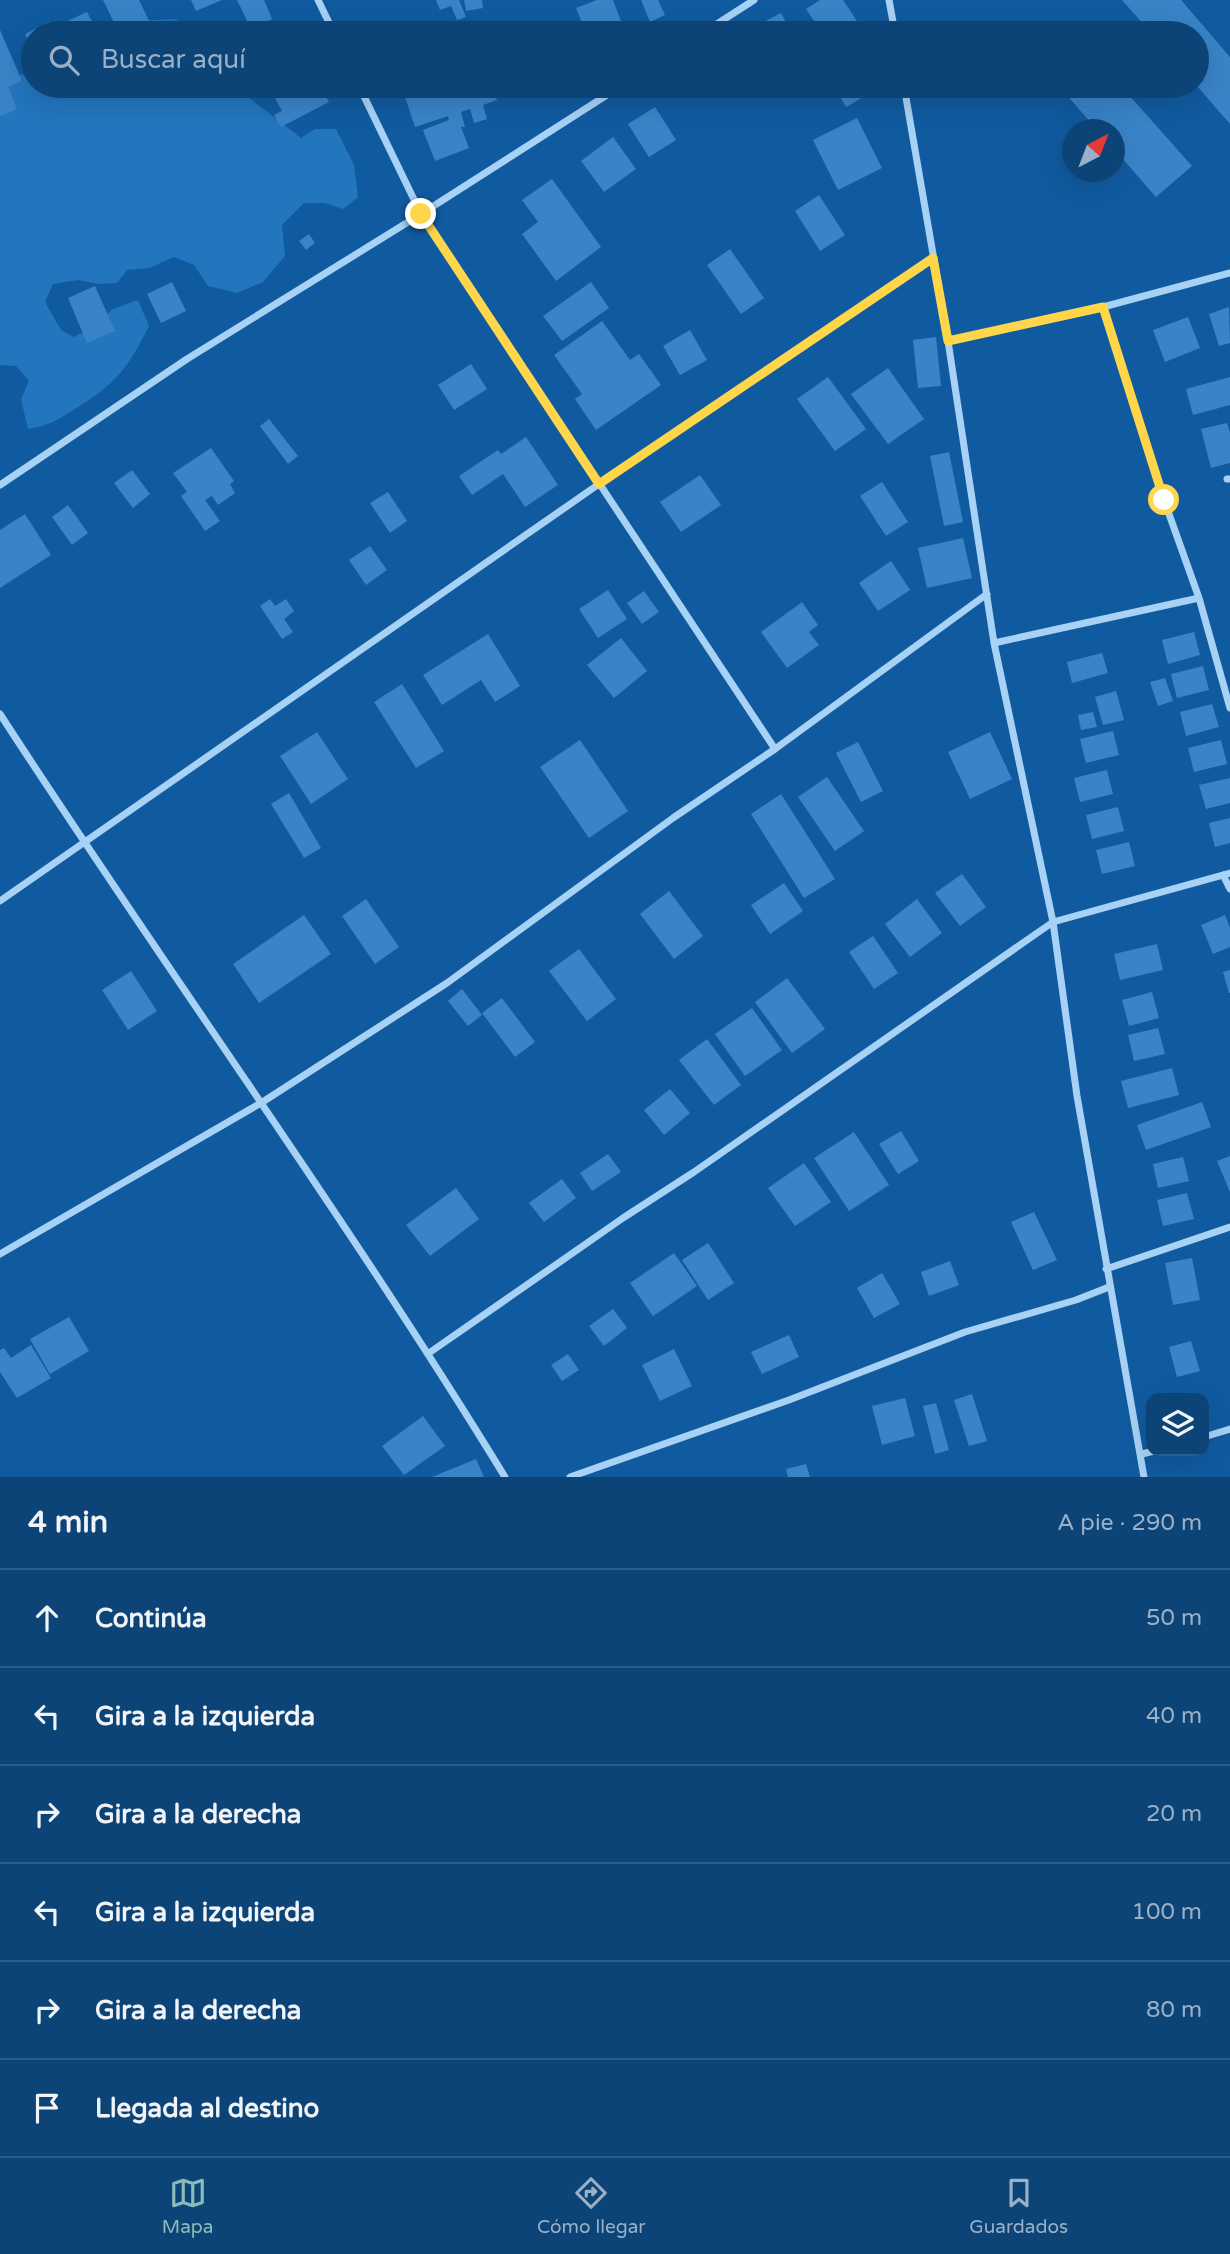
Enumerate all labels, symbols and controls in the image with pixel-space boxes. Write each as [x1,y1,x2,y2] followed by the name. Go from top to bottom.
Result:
[21,21,1209,98] search box
[45,41,83,79] icon: search
[101,44,246,75] text: Buscar aquí
[1062,119,1125,182] north arrow
[405,198,436,229] route end
[1148,484,1179,515] route start
[1146,1393,1209,1456] map controls
[1146,1393,1209,1456] button: layers
[28,1504,108,1541] text: 4 min
[1057,1509,1202,1537] text: A pie · 290 m
[28,1599,66,1637] icon: ahead
[95,1603,207,1634] text: Continúa
[1146,1604,1202,1632] text: 50 m
[28,1697,66,1735] icon: left
[95,1701,315,1732] text: Gira a la izquierda
[1146,1702,1202,1730] text: 40 m
[28,1795,66,1833] icon: right
[95,1799,301,1830] text: Gira a la derecha
[1146,1800,1202,1828] text: 20 m
[28,1893,66,1931] icon: left
[95,1897,315,1928] text: Gira a la izquierda
[1132,1898,1202,1926] text: 100 m
[28,1991,66,2029] icon: right
[95,1995,301,2026] text: Gira a la derecha
[1146,1996,1202,2024] text: 80 m
[28,2089,66,2127] icon: arrive
[95,2093,319,2124] text: Llegada al destino
[162,2174,214,2238] tab: Mapa
[537,2174,646,2238] tab: Cómo llegar
[969,2174,1068,2238] tab: Guardados

